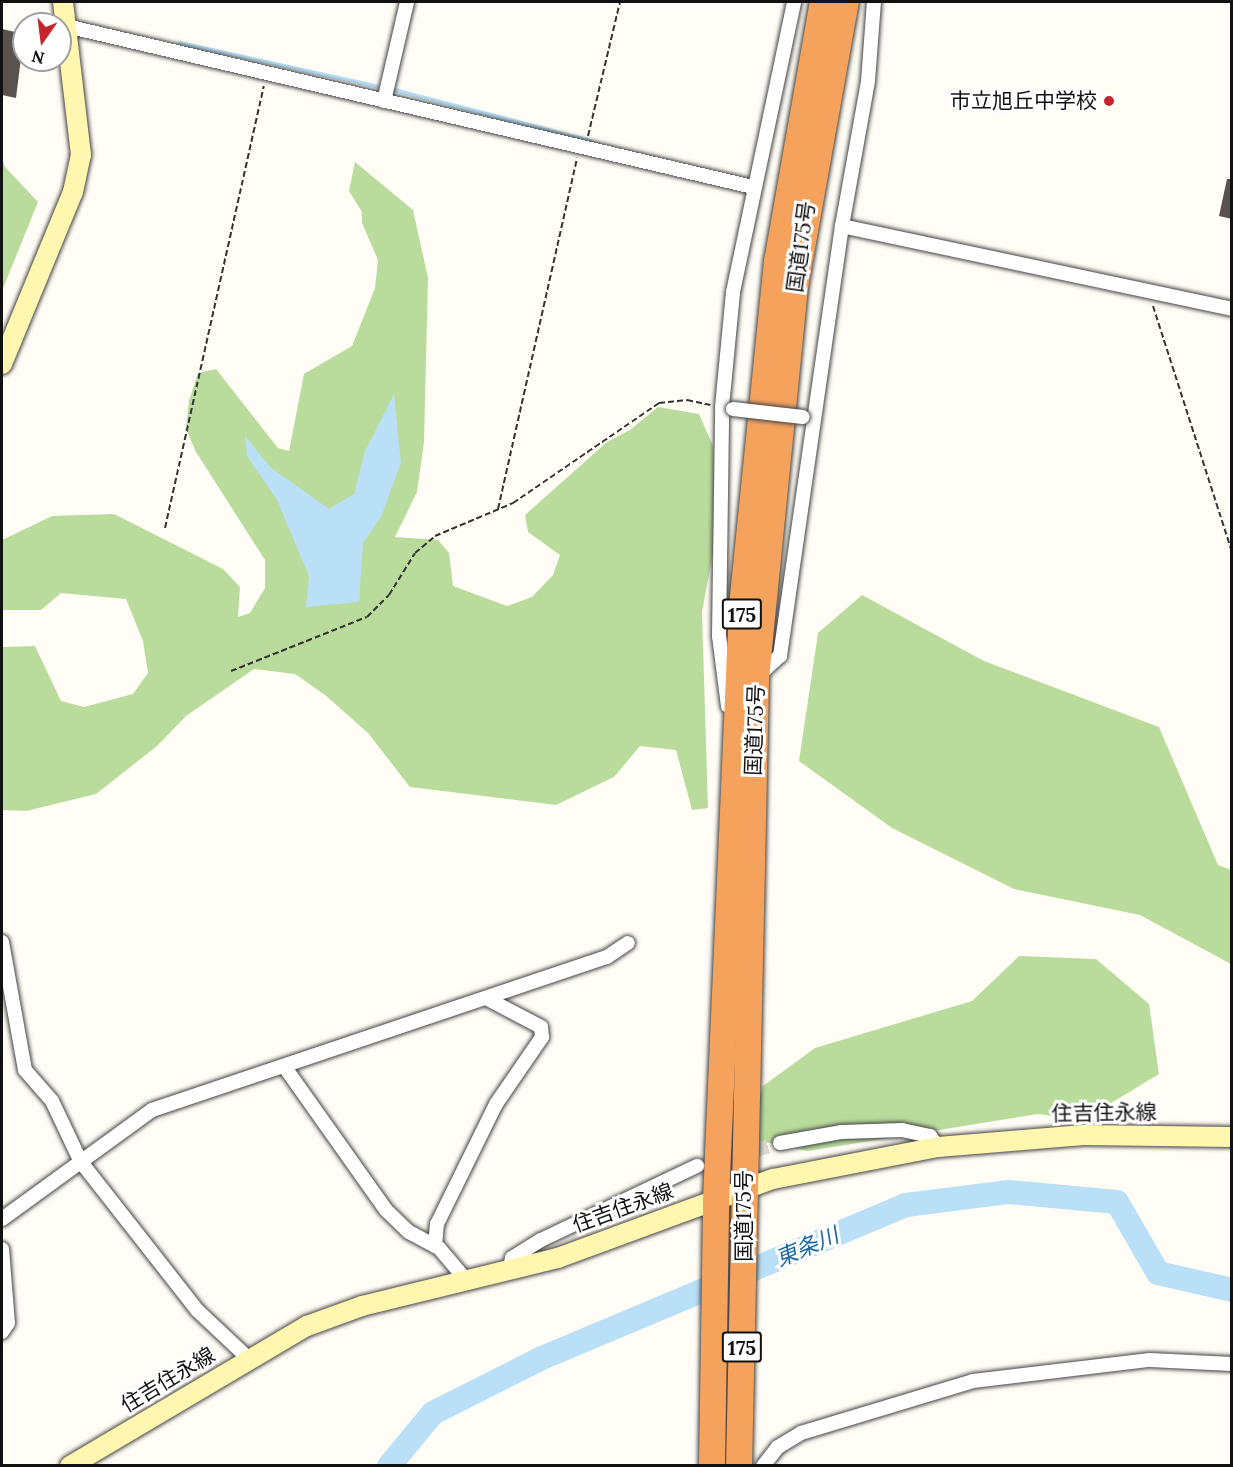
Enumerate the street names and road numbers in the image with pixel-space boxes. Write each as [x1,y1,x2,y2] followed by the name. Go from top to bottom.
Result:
[782,200,820,294] street label: 国道175号
[721,597,763,631] road number: 175
[741,684,769,776] street label: 国道175号
[1051,1099,1157,1127] street label: 住吉住永線
[731,1170,757,1262] street label: 国道175号
[569,1178,677,1238] street label: 住吉住永線
[721,1330,763,1364] road number: 175
[117,1342,219,1418] street label: 住吉住永線

